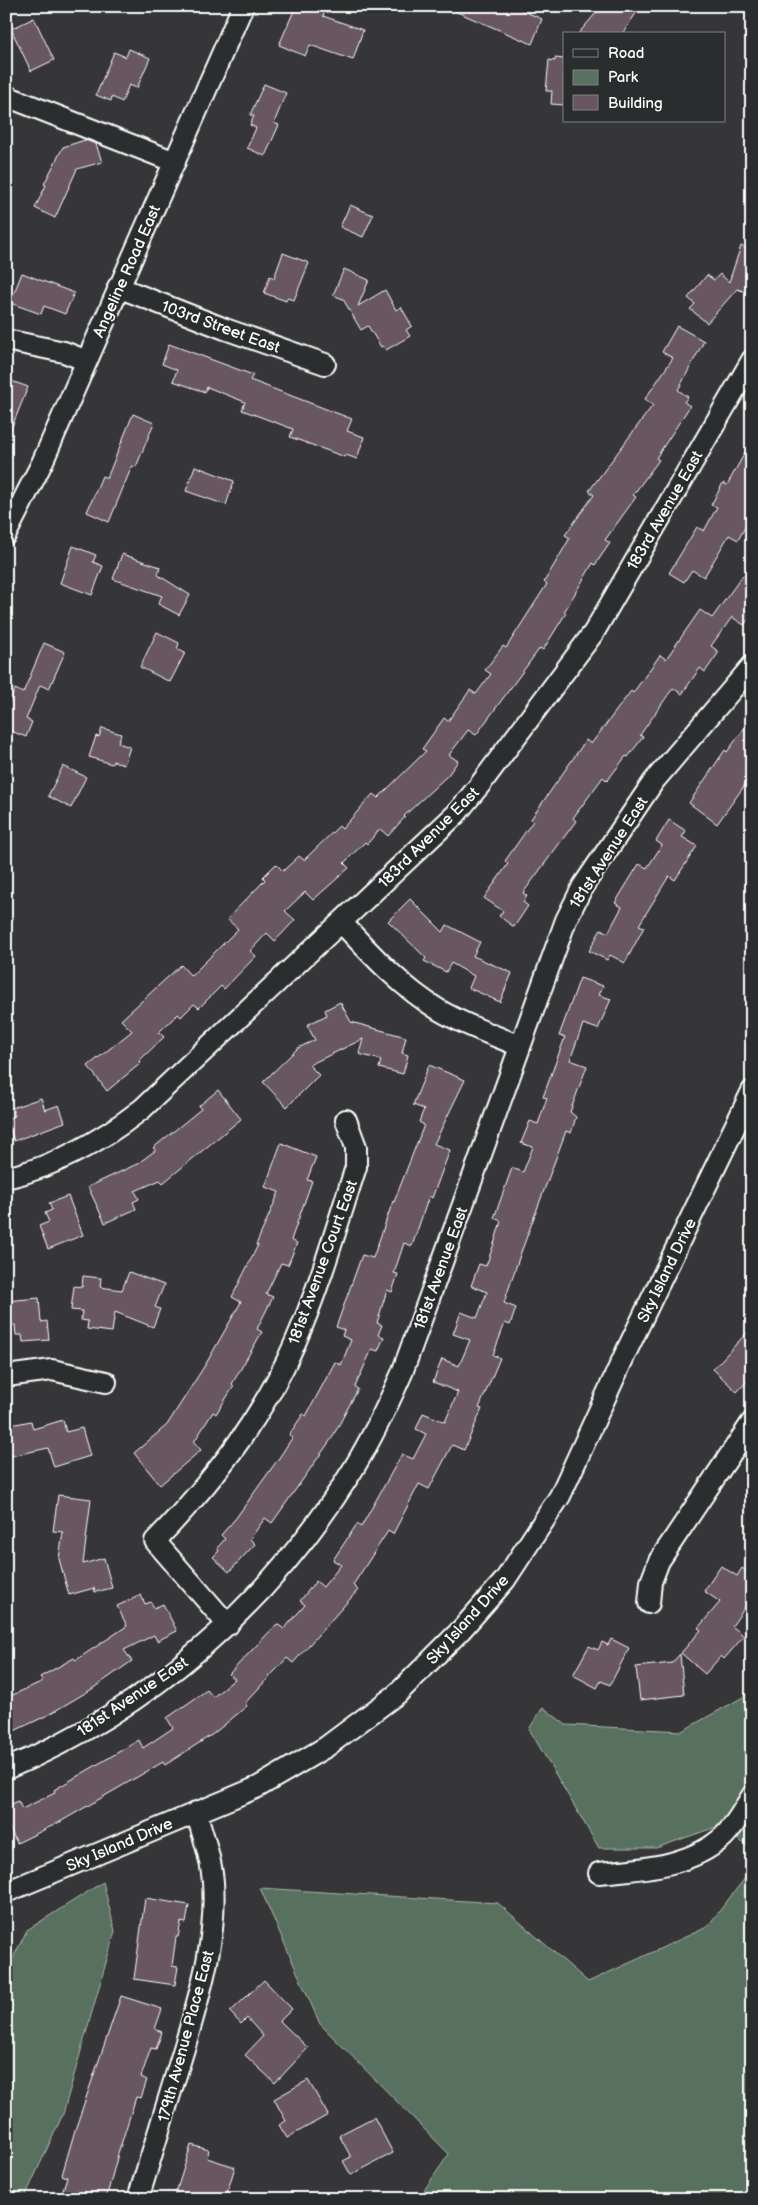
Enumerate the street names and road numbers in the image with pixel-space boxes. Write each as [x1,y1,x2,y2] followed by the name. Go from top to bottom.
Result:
[90,202,165,341] street label: Angeline Road East
[159,297,282,358] street label: 103rd Street East
[623,448,707,574] street label: 183rd Avenue East
[375,784,483,892] street label: 183rd Avenue East
[566,793,652,912] street label: 181st Avenue East
[285,1178,362,1347] street label: 181st Avenue Court East
[410,1204,472,1333] street label: 181st Avenue East
[634,1215,701,1326] street label: Sky Island Drive
[423,1571,514,1669] street label: Sky Island Drive
[74,1653,192,1741] street label: 181st Avenue East
[63,1814,176,1876] street label: Sky Island Drive
[154,1949,219,2124] street label: 179th Avenue Place East

